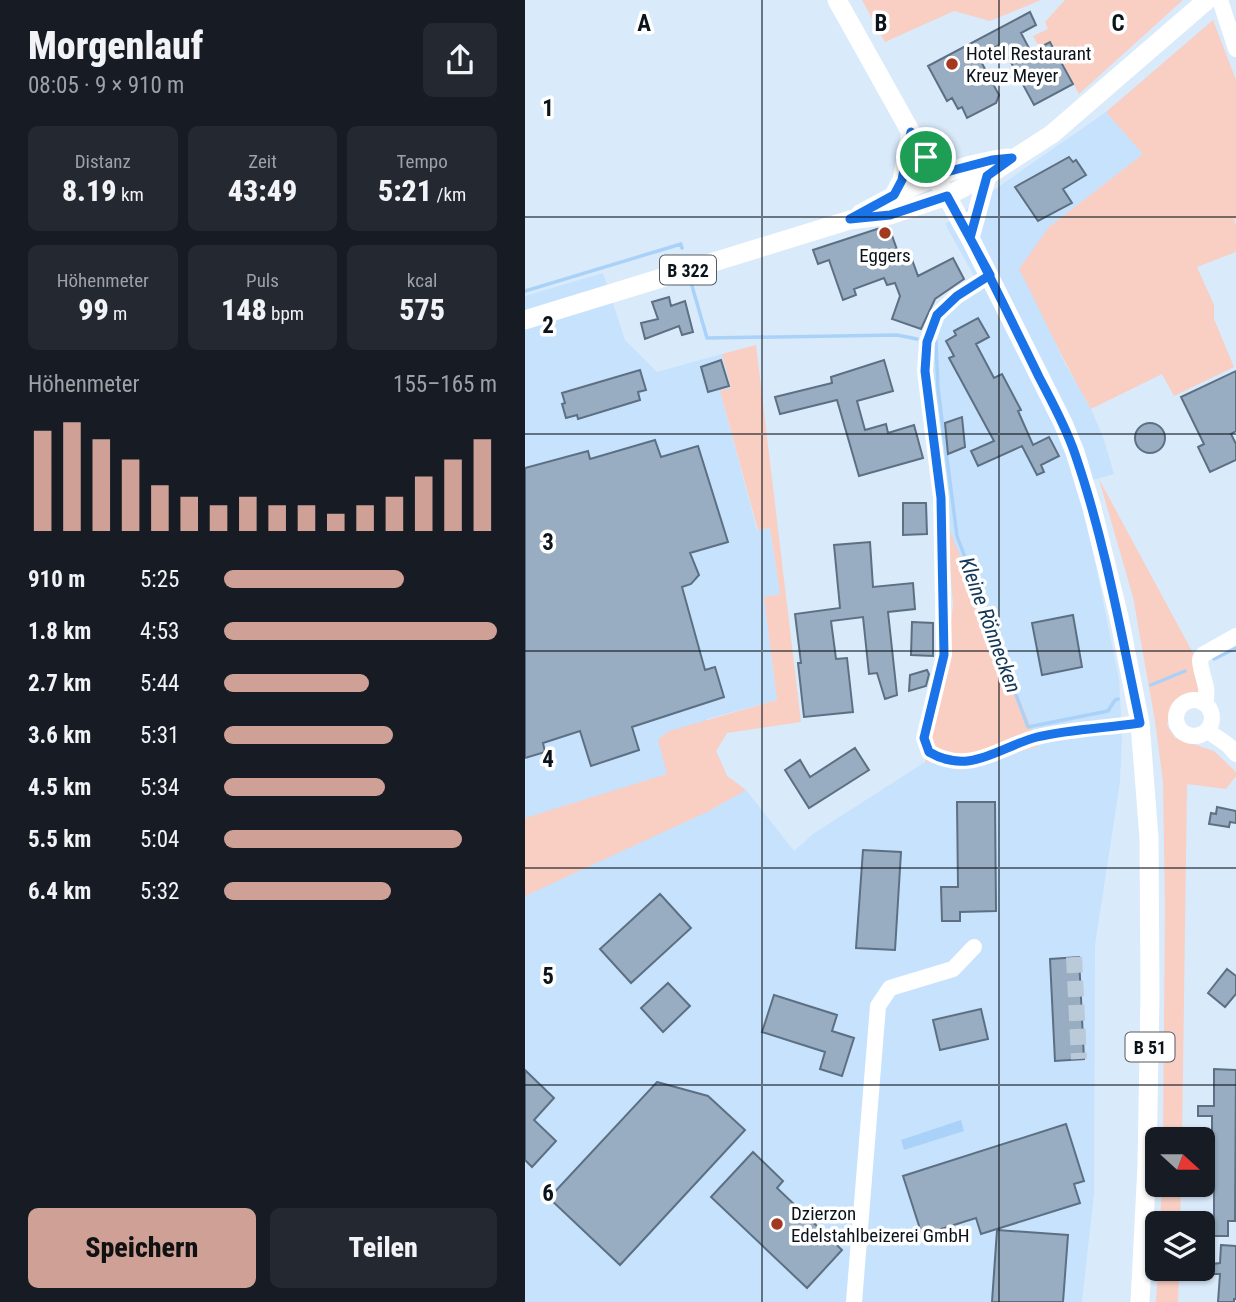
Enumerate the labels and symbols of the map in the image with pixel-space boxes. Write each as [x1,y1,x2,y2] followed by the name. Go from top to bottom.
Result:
[637,10,651,37] text: A
[875,10,887,37] text: B
[1111,10,1125,37] text: C
[966,42,1091,87] place label: Hotel Restaurant Kreuz Meyer
[944,56,960,72] marker: Hotel Restaurant Kreuz Meyer
[542,95,554,122] text: 1
[896,127,956,187] pin
[877,225,893,241] marker: Eggers
[859,244,911,267] place label: Eggers
[660,256,716,284] road number: B 322
[542,312,554,339] text: 2
[542,529,554,556] text: 3
[954,554,1026,696] water label: Kleine Rönnecken
[542,746,554,773] text: 4
[542,963,554,990] text: 5
[1125,1032,1175,1062] road number: B 51
[1145,1127,1215,1197] north arrow
[542,1180,554,1207] text: 6
[791,1202,970,1247] place label: Dzierzon Edelstahlbeizerei GmbH
[769,1216,785,1232] marker: Dzierzon Edelstahlbeizerei GmbH

